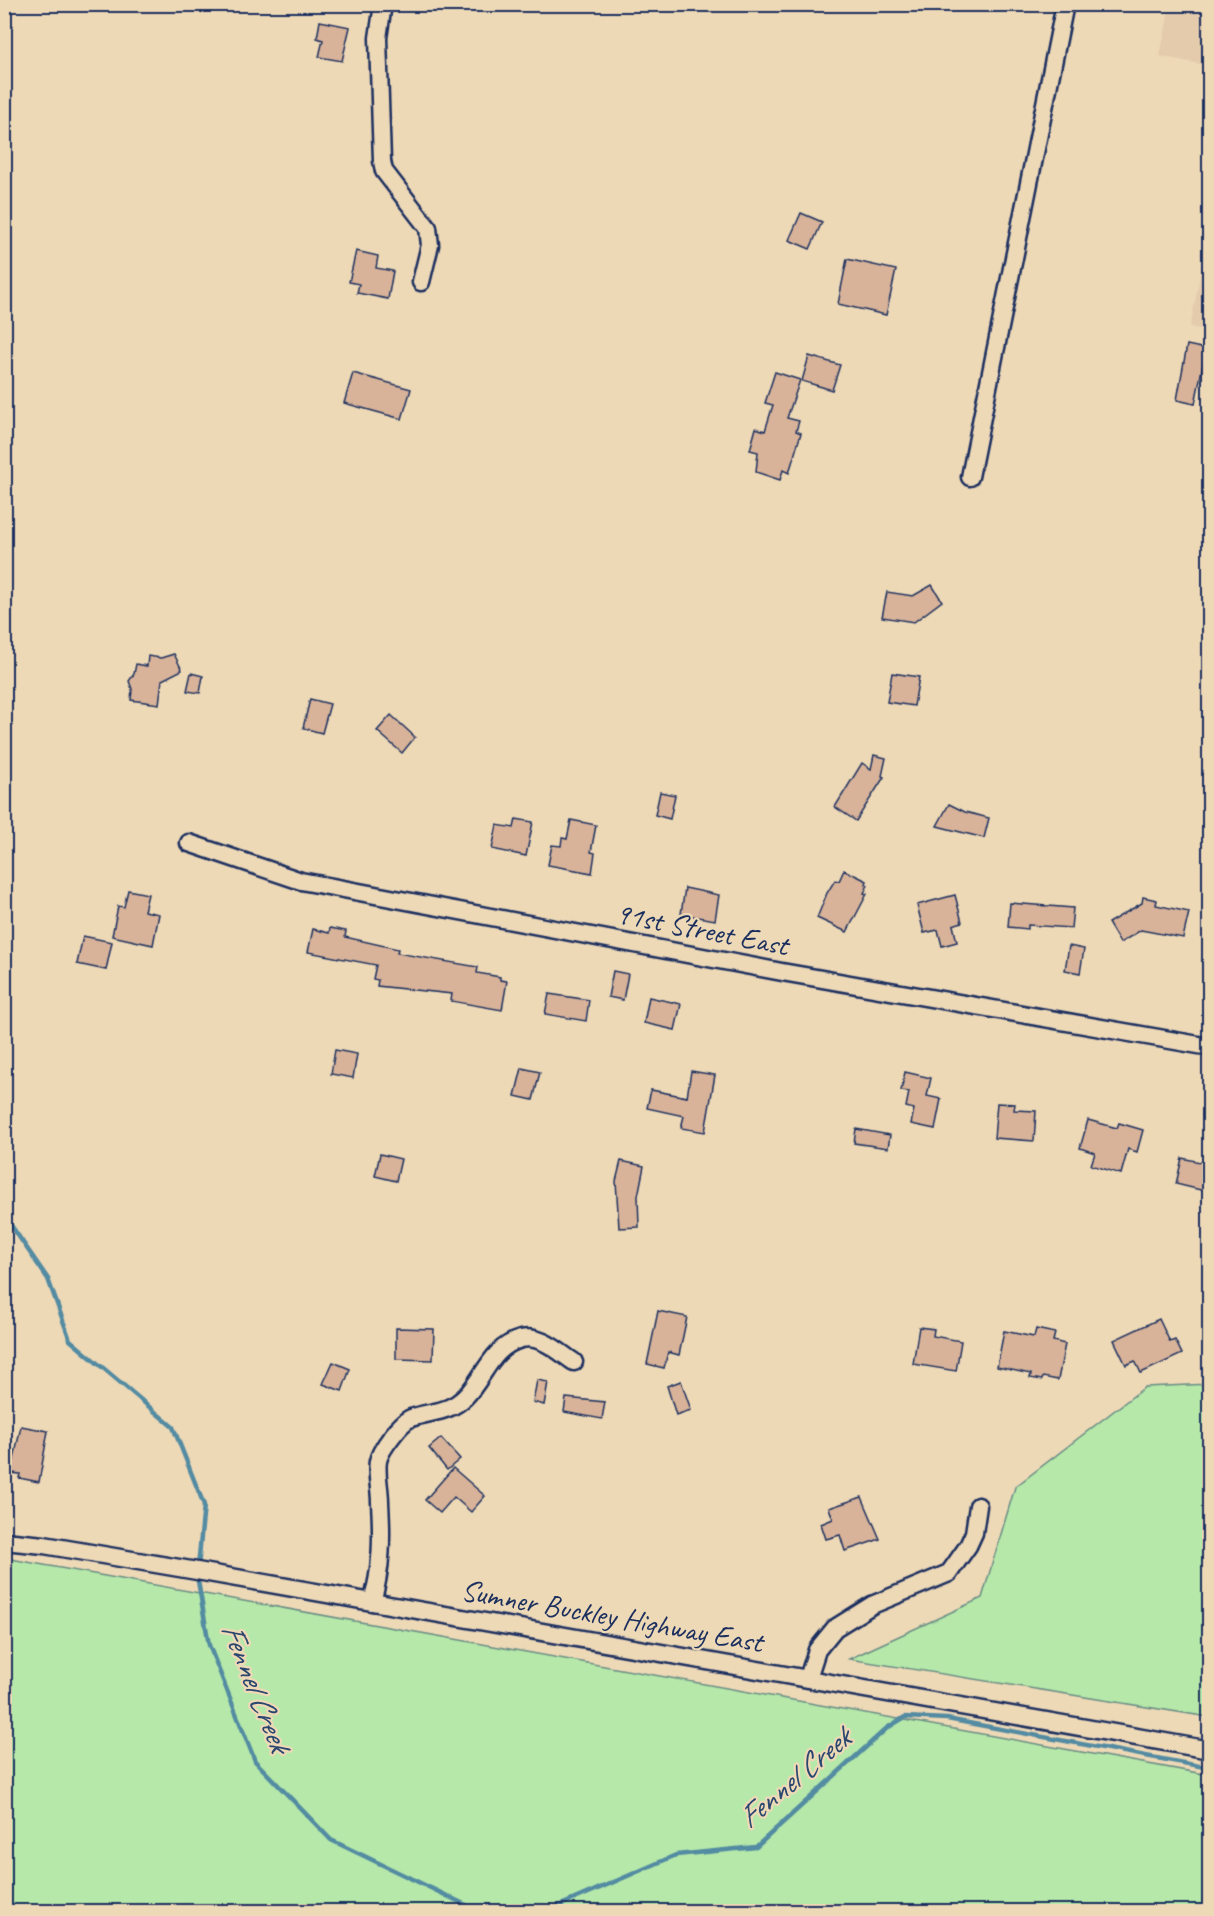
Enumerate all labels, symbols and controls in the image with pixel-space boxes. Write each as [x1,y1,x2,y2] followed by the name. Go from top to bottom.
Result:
[613,894,794,965] street label: 91st Street East
[459,1571,769,1662] street label: Sumner Buckley Highway East
[212,1616,302,1763] water label: Fennel Creek
[729,1715,863,1837] water label: Fennel Creek

